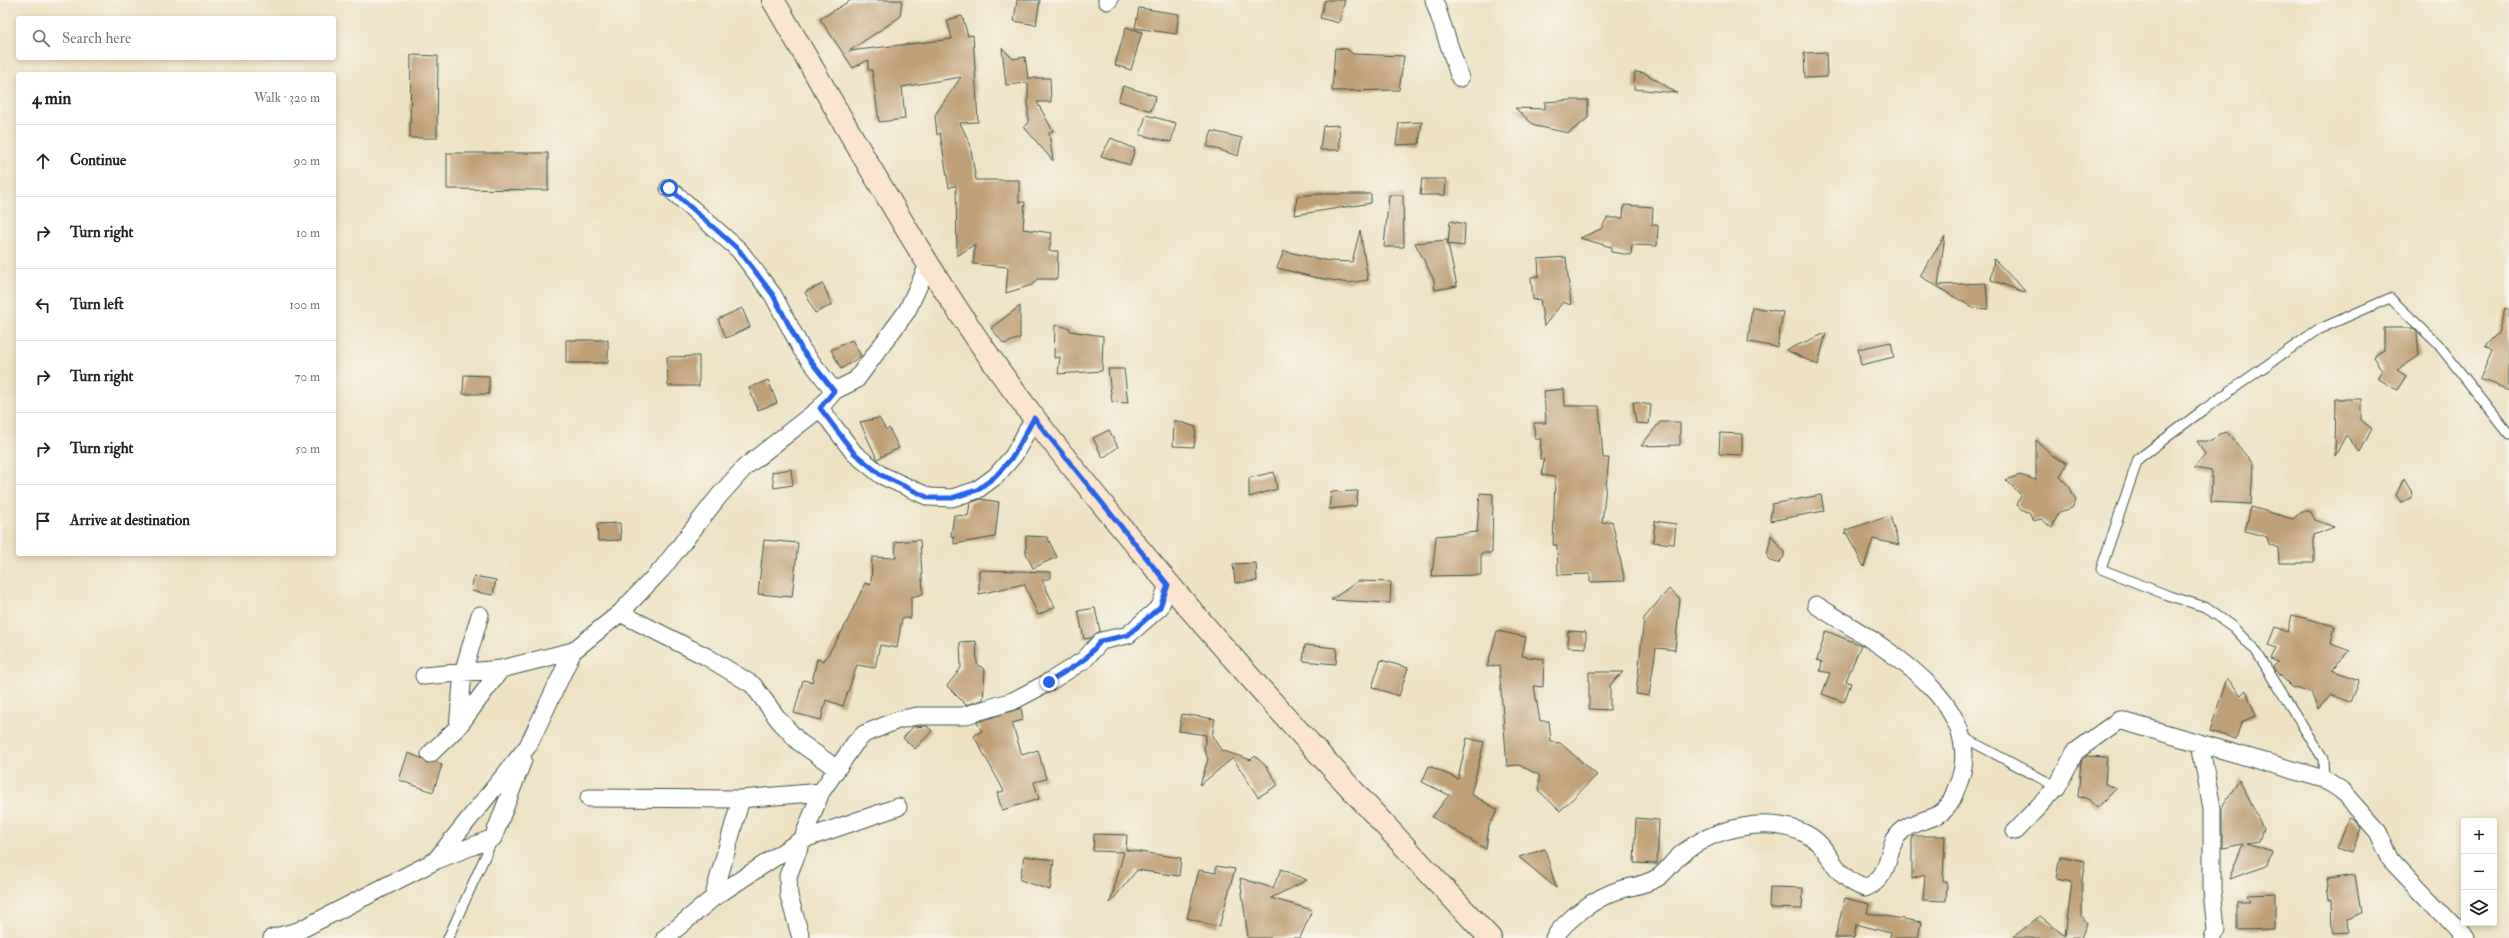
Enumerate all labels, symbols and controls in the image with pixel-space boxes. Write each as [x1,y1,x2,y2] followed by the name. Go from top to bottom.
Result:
[16,16,336,60] search box
[30,27,52,49] icon: search
[62,29,131,48] text: Search here
[32,88,71,109] text: 4 min
[254,90,320,106] text: Walk · 320 m
[32,150,54,172] icon: ahead
[70,151,126,170] text: Continue
[294,153,320,169] text: 90 m
[660,179,678,197] route start
[32,222,54,244] icon: right
[70,223,133,242] text: Turn right
[296,225,320,241] text: 10 m
[32,294,54,316] icon: left
[70,295,124,314] text: Turn left
[289,297,320,313] text: 100 m
[32,366,54,388] icon: right
[70,367,133,386] text: Turn right
[295,369,320,385] text: 70 m
[32,438,54,460] icon: right
[70,439,133,458] text: Turn right
[295,441,320,457] text: 50 m
[32,510,54,532] icon: arrive
[70,511,190,530] text: Arrive at destination
[1040,673,1058,691] route end
[2461,818,2497,926] map controls
[2461,818,2497,854] button: +
[2461,854,2497,890] button: −
[2461,890,2497,926] button: layers

